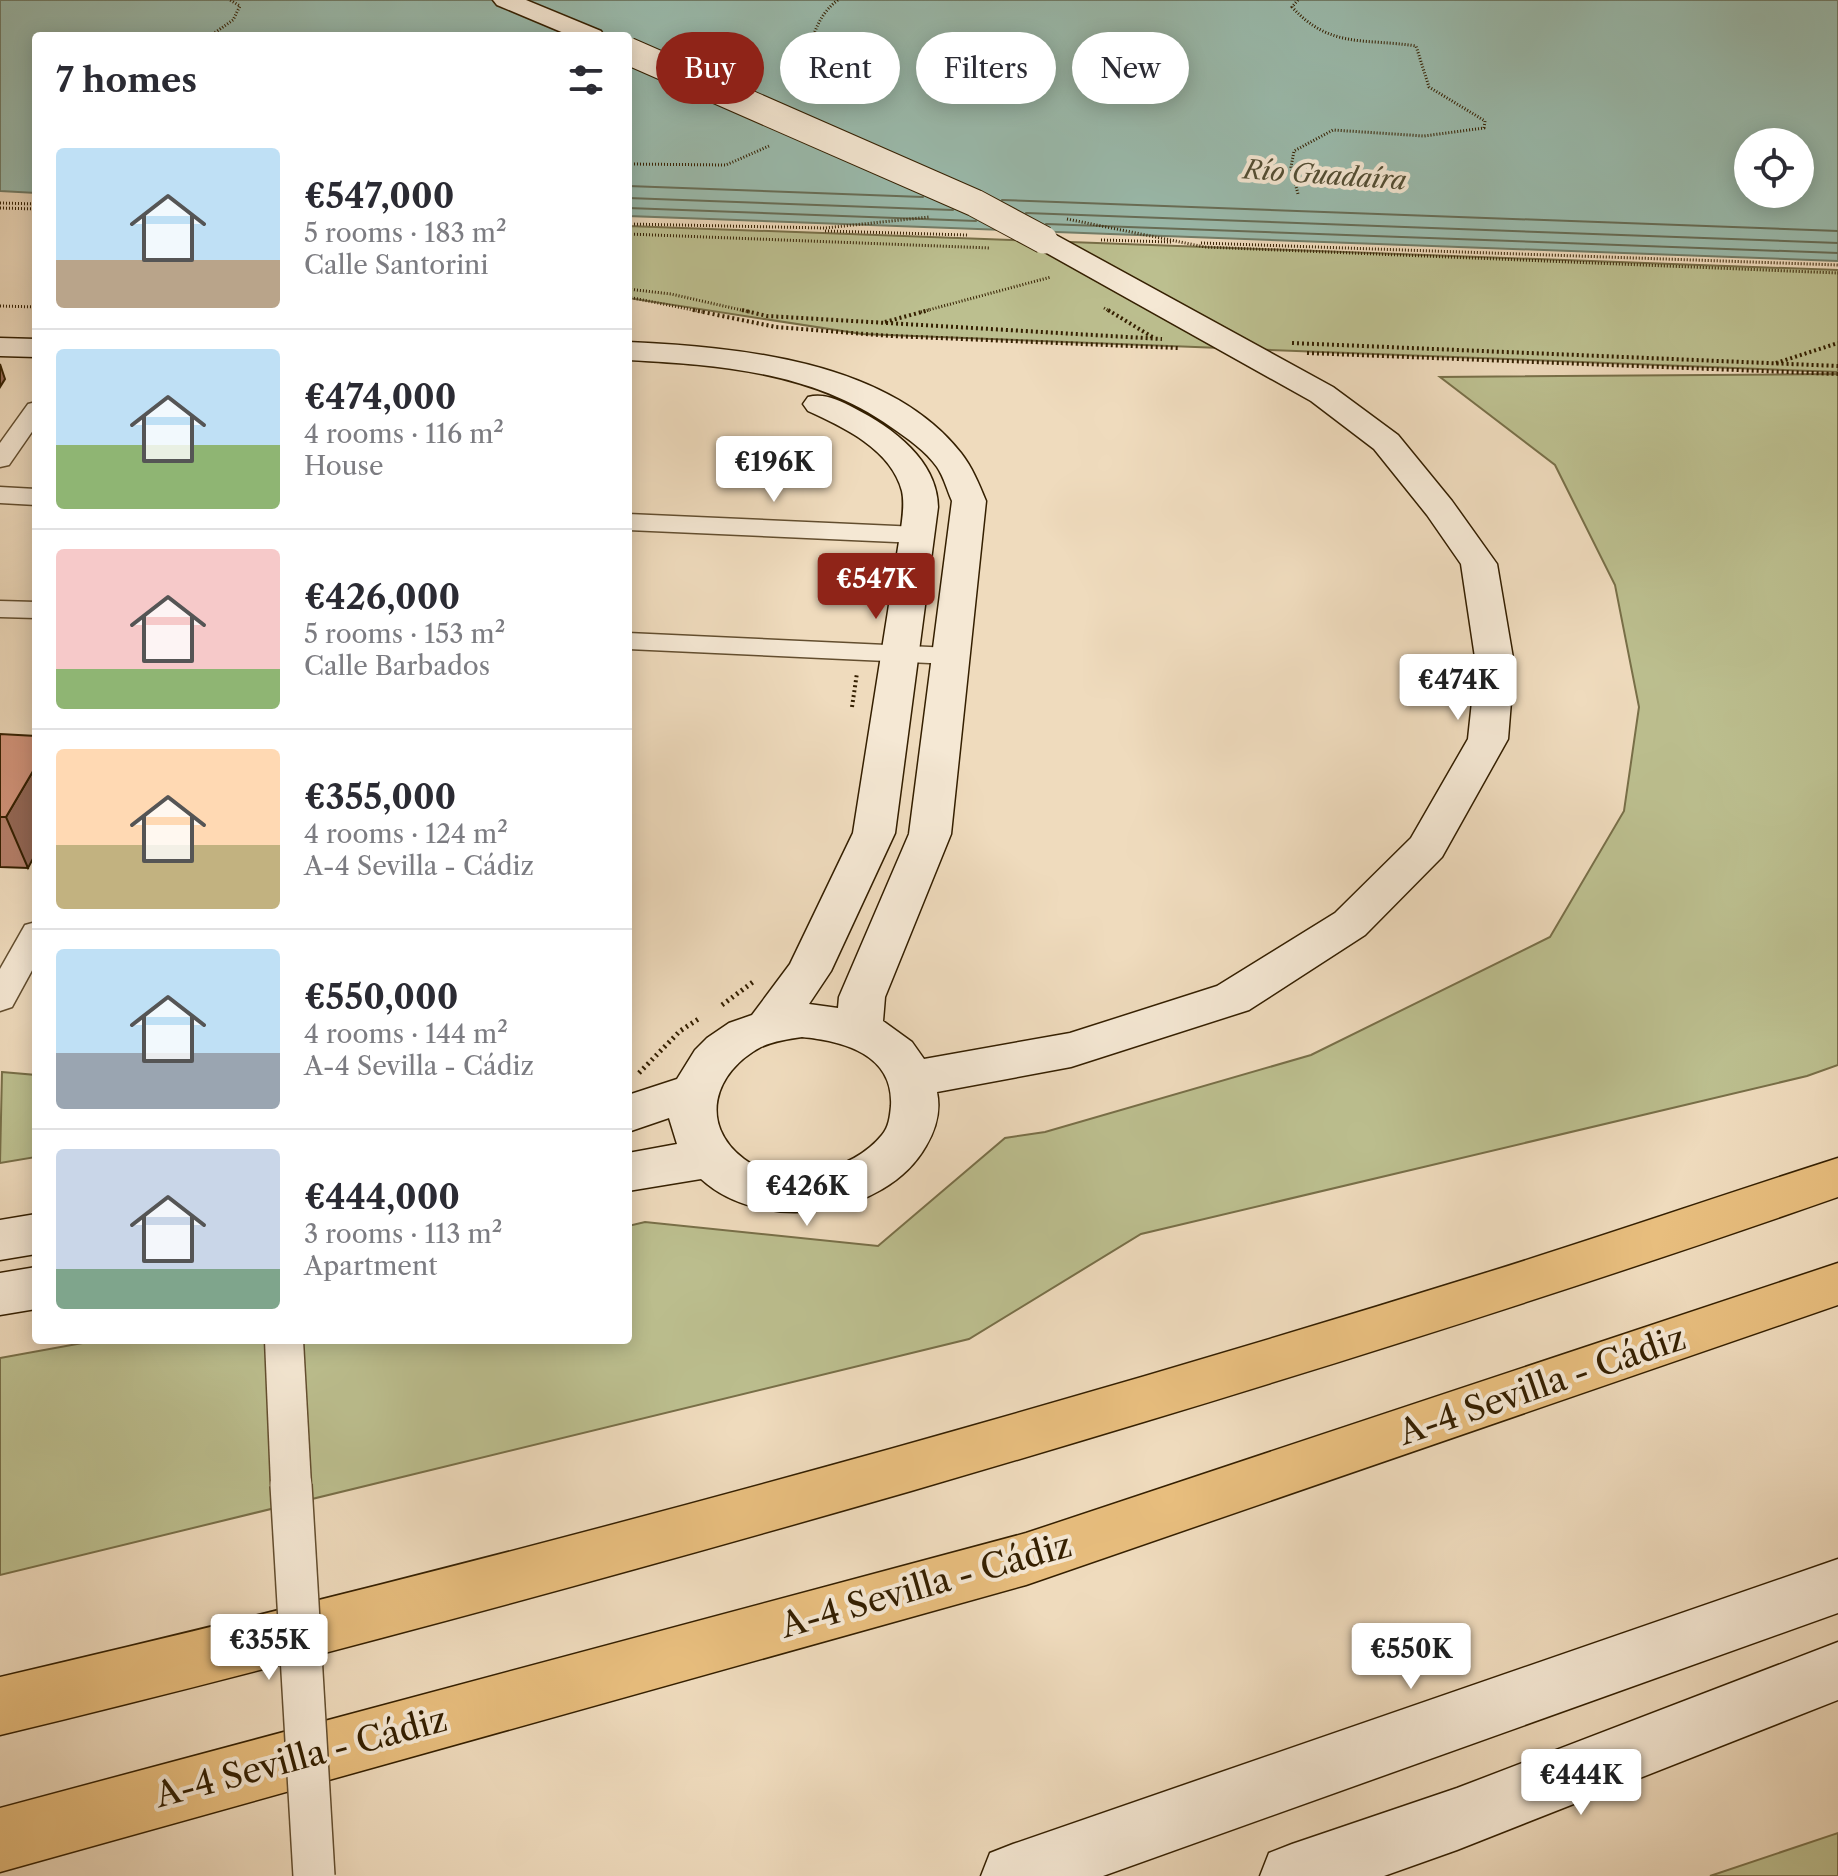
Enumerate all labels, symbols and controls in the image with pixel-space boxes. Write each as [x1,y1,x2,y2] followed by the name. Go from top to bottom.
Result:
[656,32,764,104] chip: Buy
[780,32,900,104] chip: Rent
[916,32,1056,104] chip: Filters
[1072,32,1189,104] chip: New
[564,58,608,102] icon: filters
[56,59,197,101] text: 7 homes
[1734,128,1814,208] map controls
[1734,128,1814,208] button: locate
[1240,153,1408,197] water label: Río Guadaíra
[304,175,454,217] text: €547,000
[120,180,216,276] icon: home
[304,217,507,249] text: 5 rooms · 183 m²
[304,249,488,281] text: Calle Santorini
[304,376,456,418] text: €474,000
[120,381,216,477] icon: home
[304,418,504,450] text: 4 rooms · 116 m²
[718,436,830,504] pin: €196K
[734,446,814,478] text: €196K
[304,450,384,482] text: House
[820,553,932,621] pin: €547K
[836,563,916,595] text: €547K
[304,576,460,618] text: €426,000
[120,581,216,677] icon: home
[304,618,505,650] text: 5 rooms · 153 m²
[304,650,490,682] text: Calle Barbados
[1402,654,1514,722] pin: €474K
[1418,664,1498,696] text: €474K
[304,776,456,818] text: €355,000
[120,781,216,877] icon: home
[304,818,508,850] text: 4 rooms · 124 m²
[304,850,534,882] text: A-4 Sevilla - Cádiz
[304,976,458,1018] text: €550,000
[120,981,216,1077] icon: home
[304,1018,508,1050] text: 4 rooms · 144 m²
[304,1050,534,1082] text: A-4 Sevilla - Cádiz
[751,1160,863,1228] pin: €426K
[765,1170,849,1202] text: €426K
[304,1176,460,1218] text: €444,000
[120,1181,216,1277] icon: home
[304,1218,502,1250] text: 3 rooms · 113 m²
[304,1250,437,1282] text: Apartment
[1392,1316,1691,1454] street label: A-4 Sevilla - Cádiz
[775,1523,1076,1647] street label: A-4 Sevilla - Cádiz
[213,1614,325,1682] pin: €355K
[1355,1623,1467,1691] pin: €550K
[229,1624,309,1656] text: €355K
[1370,1633,1452,1665] text: €550K
[149,1698,452,1816] street label: A-4 Sevilla - Cádiz
[1525,1749,1637,1817] pin: €444K
[1539,1759,1623,1791] text: €444K

